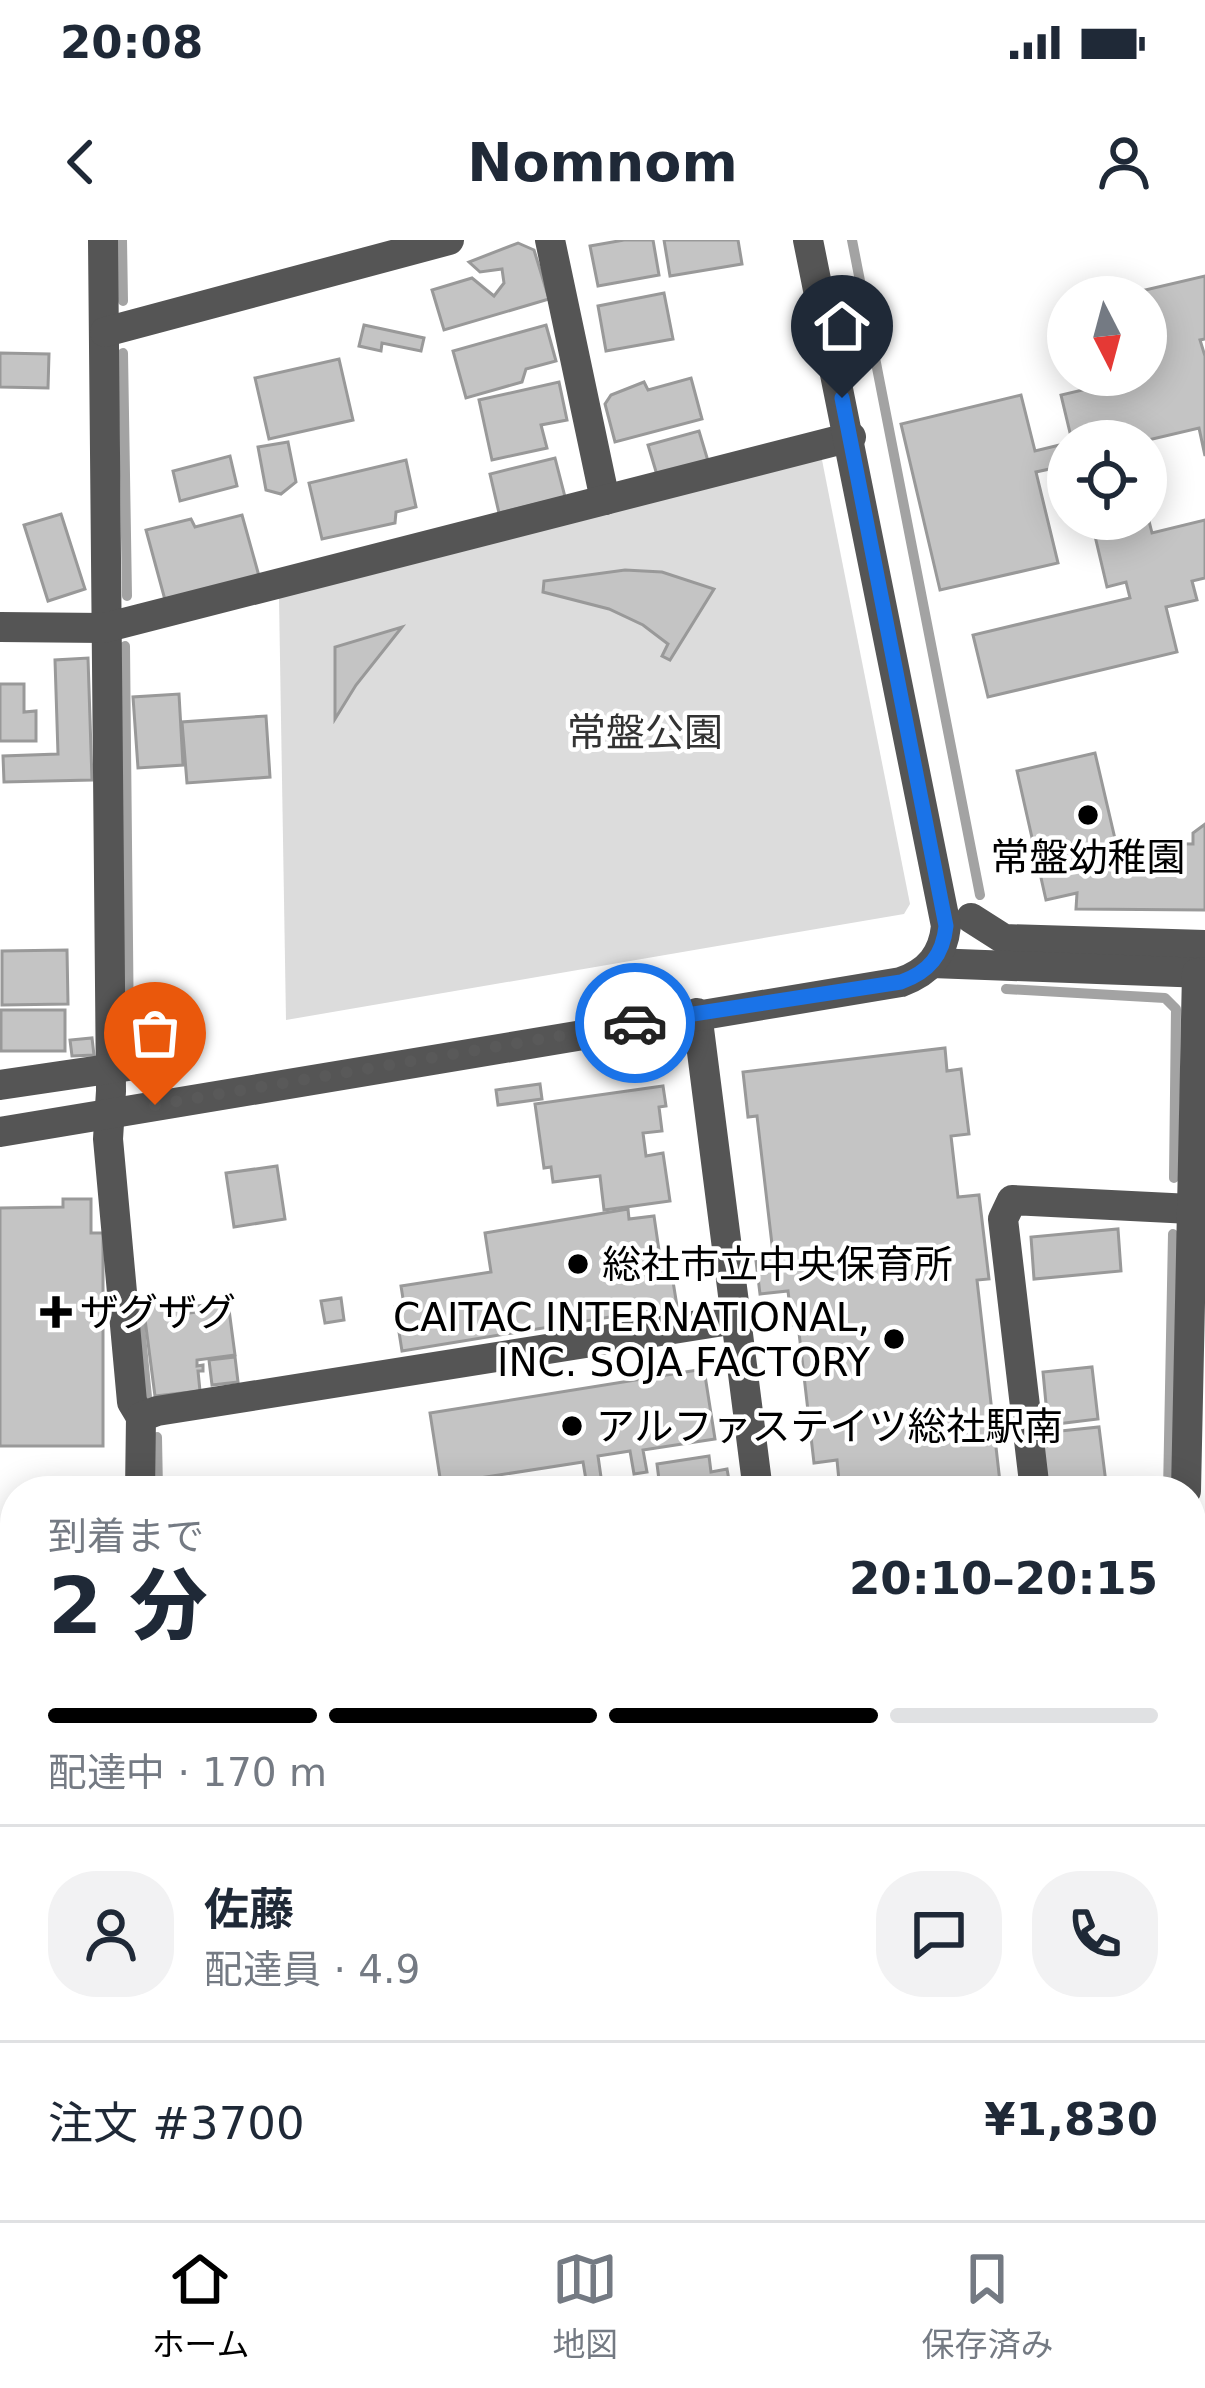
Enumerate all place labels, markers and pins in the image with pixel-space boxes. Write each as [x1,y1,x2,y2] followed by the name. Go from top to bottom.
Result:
[791,275,893,398] pin
[1075,802,1101,828] marker: 常盤幼稚園
[990,835,1186,880] place label: 常盤幼稚園
[104,982,206,1105] pin
[602,1242,953,1287] place label: 総社市立中央保育所
[565,1251,591,1277] marker: 総社市立中央保育所
[80,1290,236,1335] place label: ザグザグ
[393,1295,870,1385] place label: CAITAC INTERNATIONAL, INC. SOJA FACTORY
[43,1299,69,1325] marker: ザグザグ
[881,1326,907,1352] marker: CAITAC INTERNATIONAL, INC. SOJA FACTORY
[596,1404,1064,1449] place label: アルファステイツ総社駅南
[559,1413,585,1439] marker: アルファステイツ総社駅南

